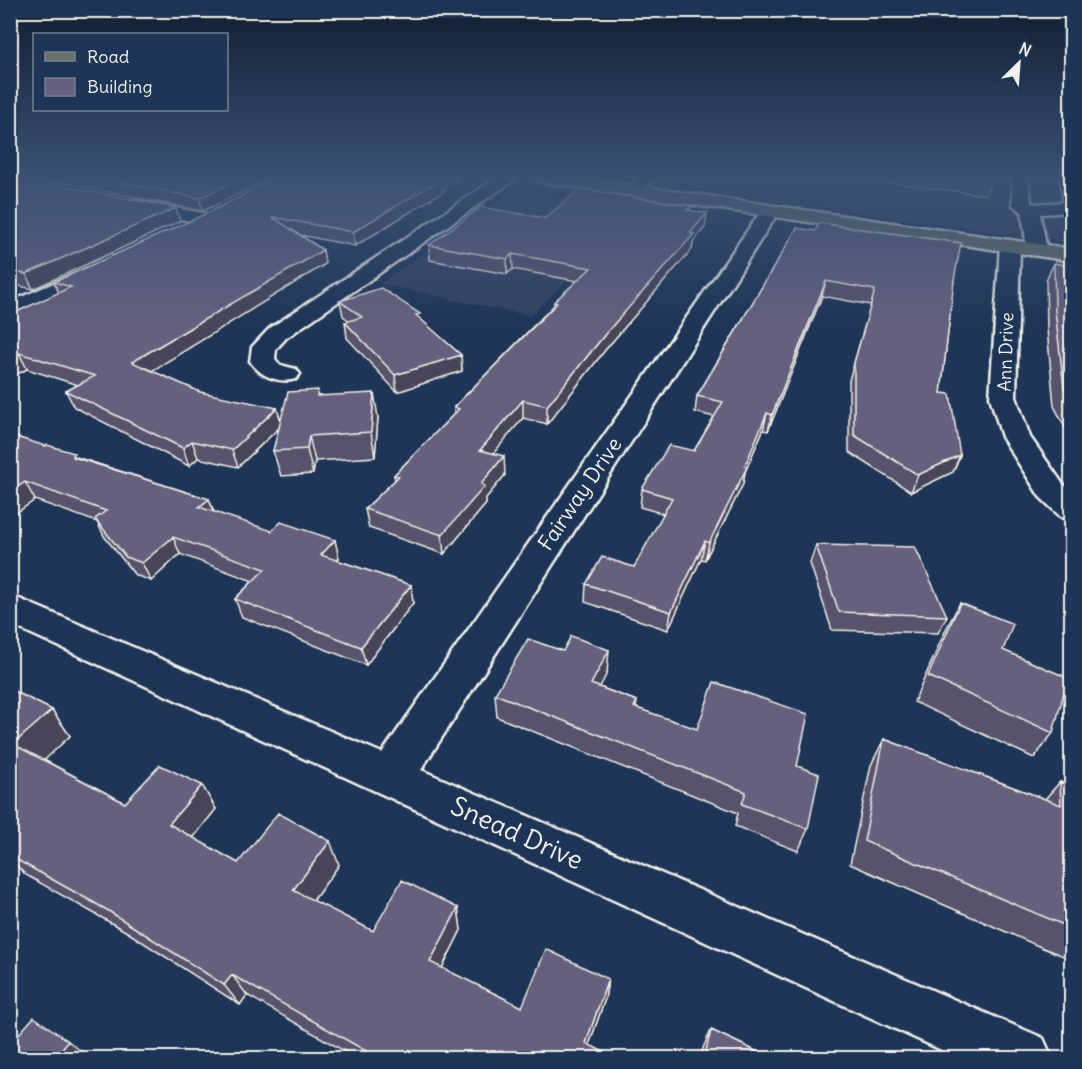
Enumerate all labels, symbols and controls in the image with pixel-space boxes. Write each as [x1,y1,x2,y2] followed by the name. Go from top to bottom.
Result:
[33,33,228,111] legend
[989,33,1049,93] north arrow
[1016,38,1035,61] text: N
[87,45,130,68] text: Road
[87,75,152,98] text: Building
[993,312,1018,392] street label: Ann Drive
[532,432,627,556] street label: Fairway Drive
[446,789,588,876] street label: Snead Drive

